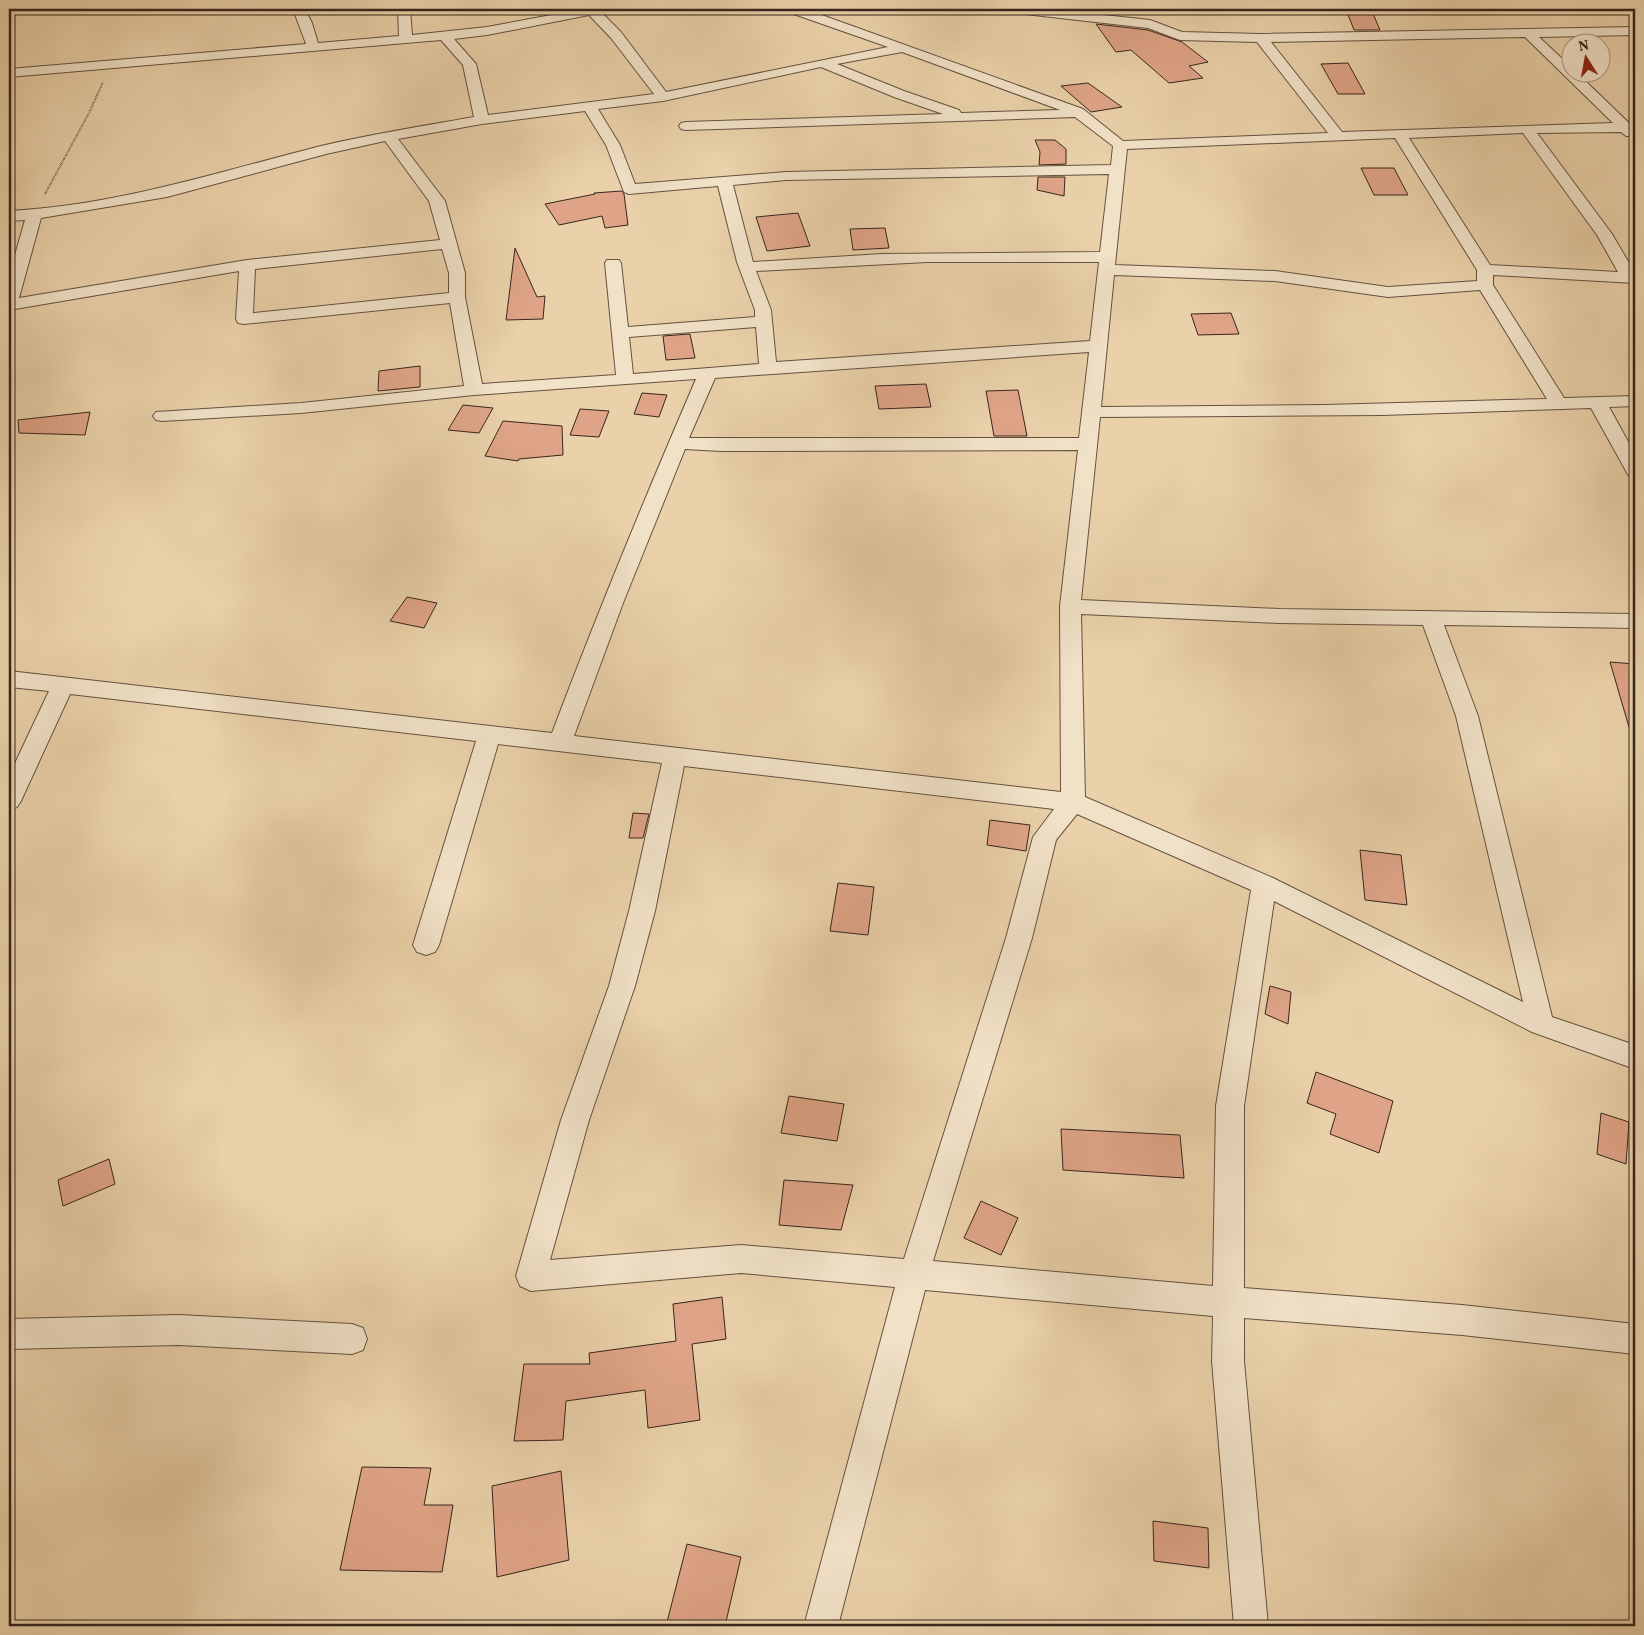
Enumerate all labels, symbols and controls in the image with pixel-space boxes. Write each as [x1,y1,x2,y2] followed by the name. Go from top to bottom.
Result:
[1562,32,1612,82] north arrow
[1577,36,1591,57] text: N

